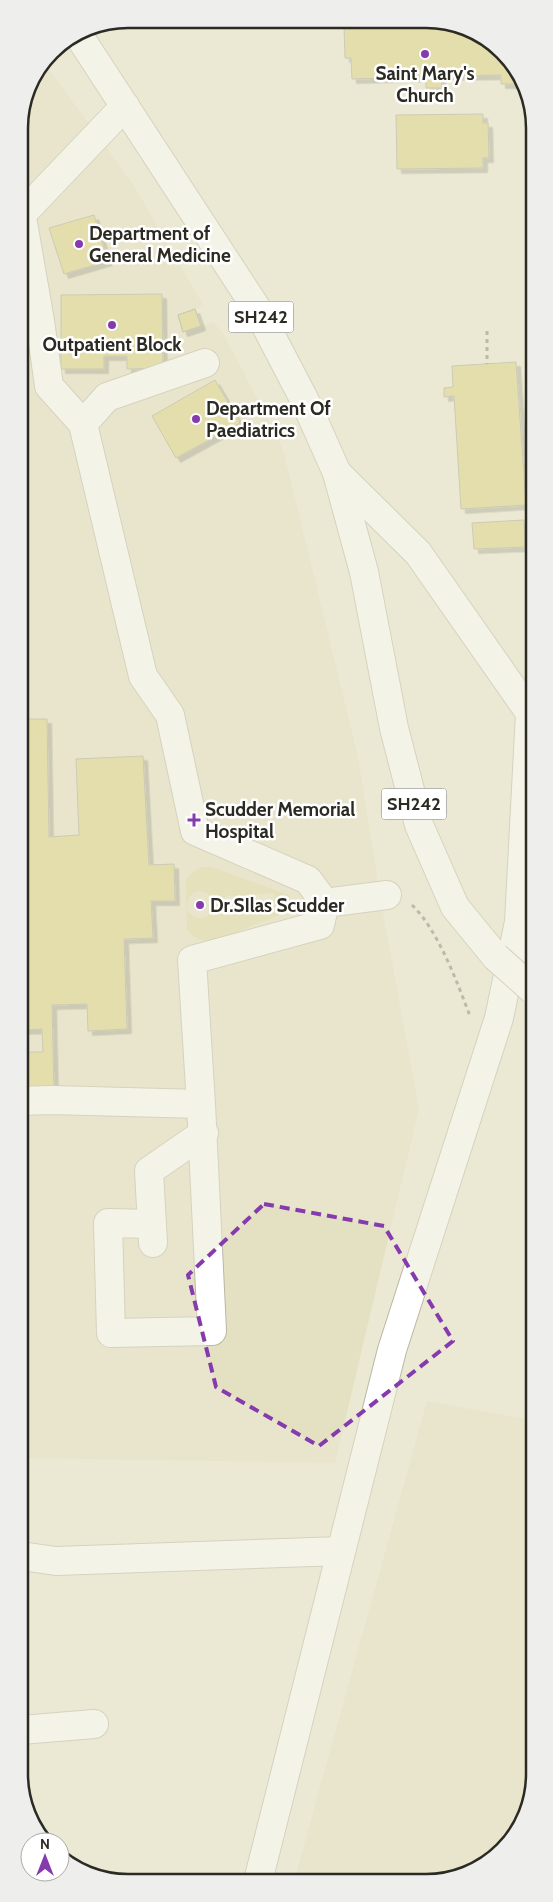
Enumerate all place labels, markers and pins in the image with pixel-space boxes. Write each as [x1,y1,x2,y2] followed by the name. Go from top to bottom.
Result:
[419,48,431,60] marker: Saint Mary's Church
[375,62,475,107] place label: Saint Mary's Church
[89,222,231,267] place label: Department of General Medicine
[73,238,85,250] marker: Department of General Medicine
[106,319,118,331] marker: Outpatient Block
[43,333,182,356] place label: Outpatient Block
[206,397,331,442] place label: Department Of Paediatrics
[190,413,202,425] marker: Department Of Paediatrics
[205,798,355,843] place label: Scudder Memorial Hospital
[187,813,201,827] marker: Scudder Memorial Hospital
[210,894,345,917] place label: Dr.SIlas Scudder
[194,899,206,911] marker: Dr.SIlas Scudder

